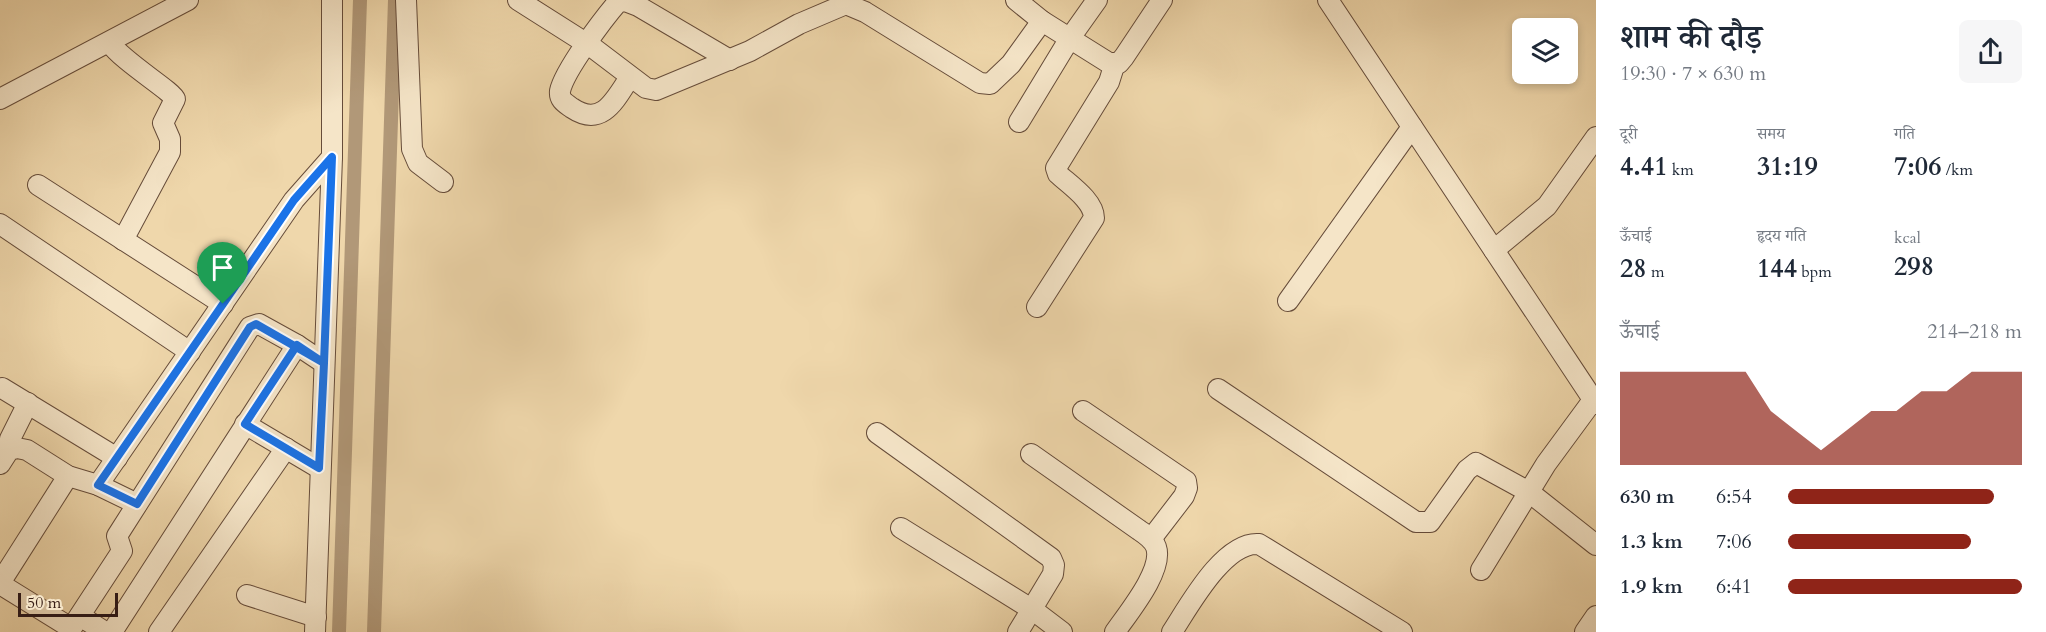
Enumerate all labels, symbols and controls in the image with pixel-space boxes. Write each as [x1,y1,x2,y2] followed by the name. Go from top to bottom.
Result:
[1620,15,1762,60] text: शाम की दौड़
[1512,18,1578,84] map controls
[1512,18,1578,84] button: layers
[1959,20,2022,83] button: share
[1620,60,1766,87] text: 19:30 · 7 × 630 m
[1620,123,1637,145] text: दूरी
[1757,123,1785,145] text: समय
[1894,123,1915,145] text: गति
[1620,149,1668,184] text: 4.41
[1757,149,1818,184] text: 31:19
[1894,149,1942,184] text: 7:06
[1668,159,1694,181] text: km
[1942,159,1973,181] text: /km
[1620,225,1652,247] text: ऊँचाई
[1757,225,1806,247] text: हृदय गति
[1894,227,1921,249] text: kcal
[197,242,248,304] pin
[1894,249,1934,284] text: 298
[206,251,239,284] icon: arrive
[1620,251,1647,286] text: 28
[1757,251,1797,286] text: 144
[1647,261,1664,283] text: m
[1797,261,1832,283] text: bpm
[1620,318,1659,345] text: ऊँचाई
[1927,318,2022,345] text: 214–218 m
[1620,483,1675,510] text: 630 m
[1716,483,1752,510] text: 6:54
[1620,528,1683,555] text: 1.3 km
[1716,528,1752,555] text: 7:06
[1620,573,1683,600] text: 1.9 km
[1716,573,1752,600] text: 6:41
[18,590,118,618] scale bar
[27,592,61,614] text: 50 m

